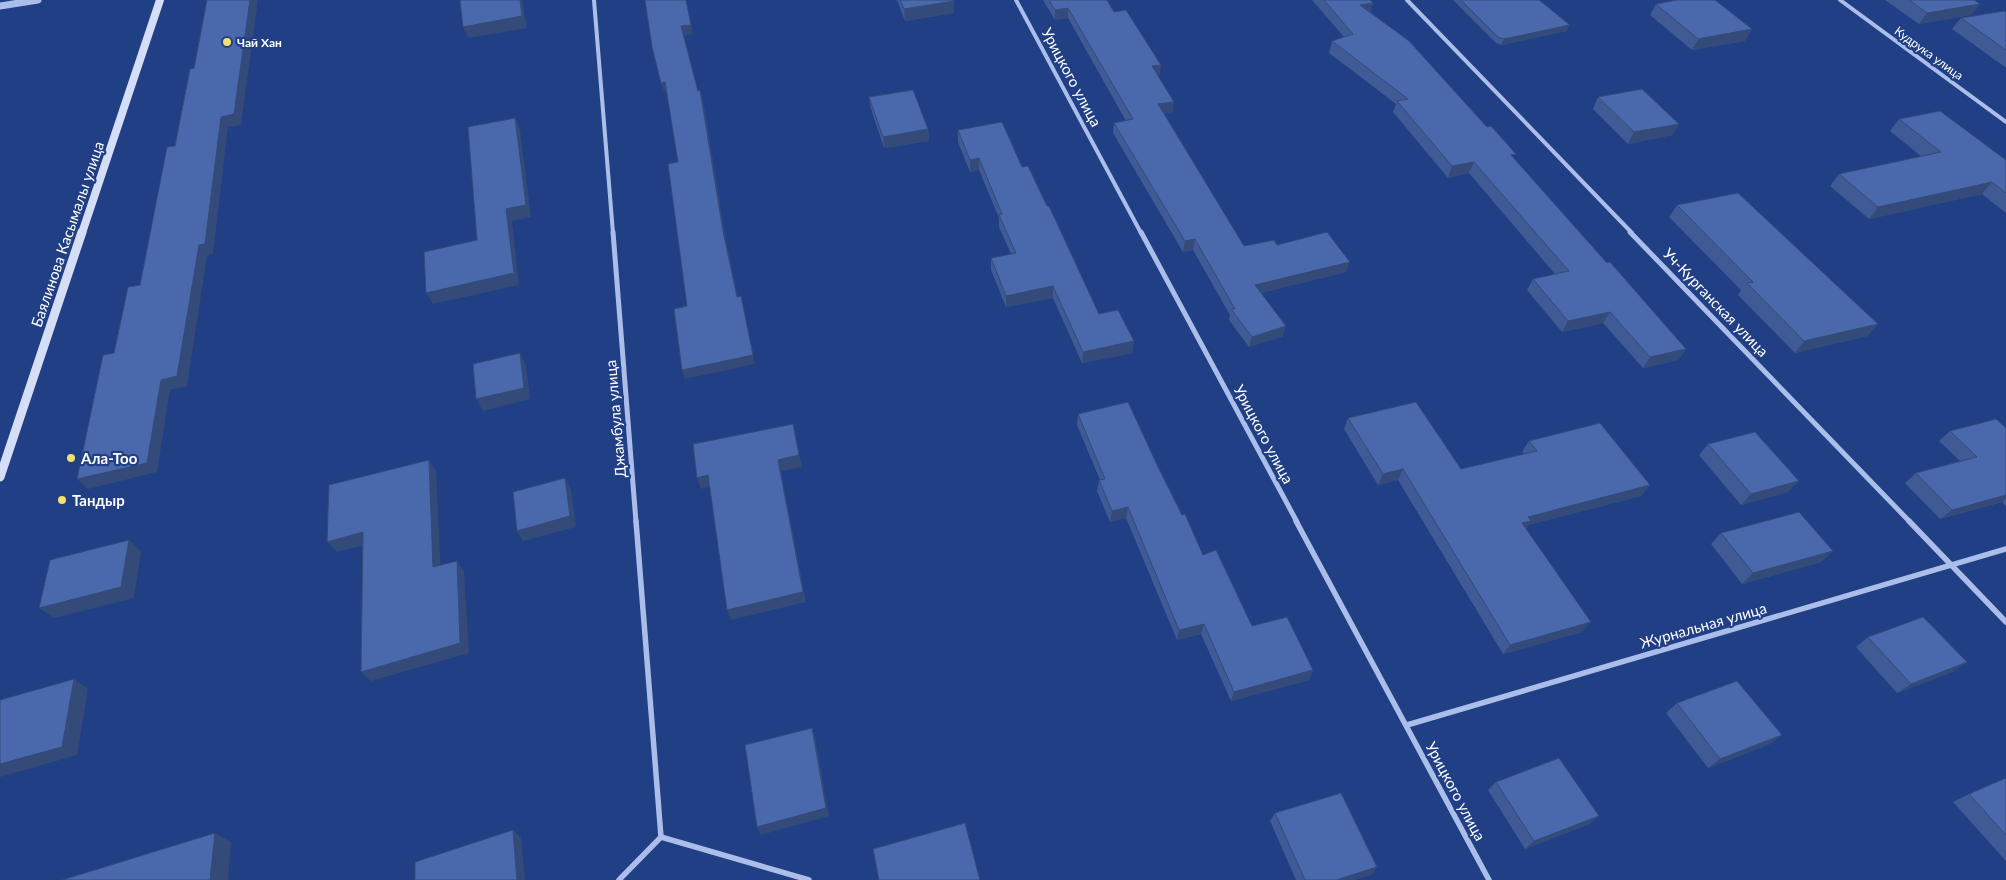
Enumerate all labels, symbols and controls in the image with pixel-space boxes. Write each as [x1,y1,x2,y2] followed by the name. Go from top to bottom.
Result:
[1892,23,1966,83] street label: Кудрука улица
[1038,24,1106,130] street label: Урицкого улица
[237,35,282,50] place label: Чай Хан
[221,36,233,48] marker: Чай Хан
[27,139,107,329] street label: Баялинова Касымалы улица
[1660,244,1772,360] street label: Уч-Курганская улица
[601,359,629,479] street label: Джамбула улица
[1230,381,1298,487] street label: Урицкого улица
[80,449,138,467] place label: Ала-Тоо
[65,452,77,464] marker: Ала-Тоо
[72,491,125,509] place label: Тандыр
[56,494,68,506] marker: Тандыр
[1638,598,1768,652] street label: Журнальная улица
[1422,738,1490,844] street label: Урицкого улица

